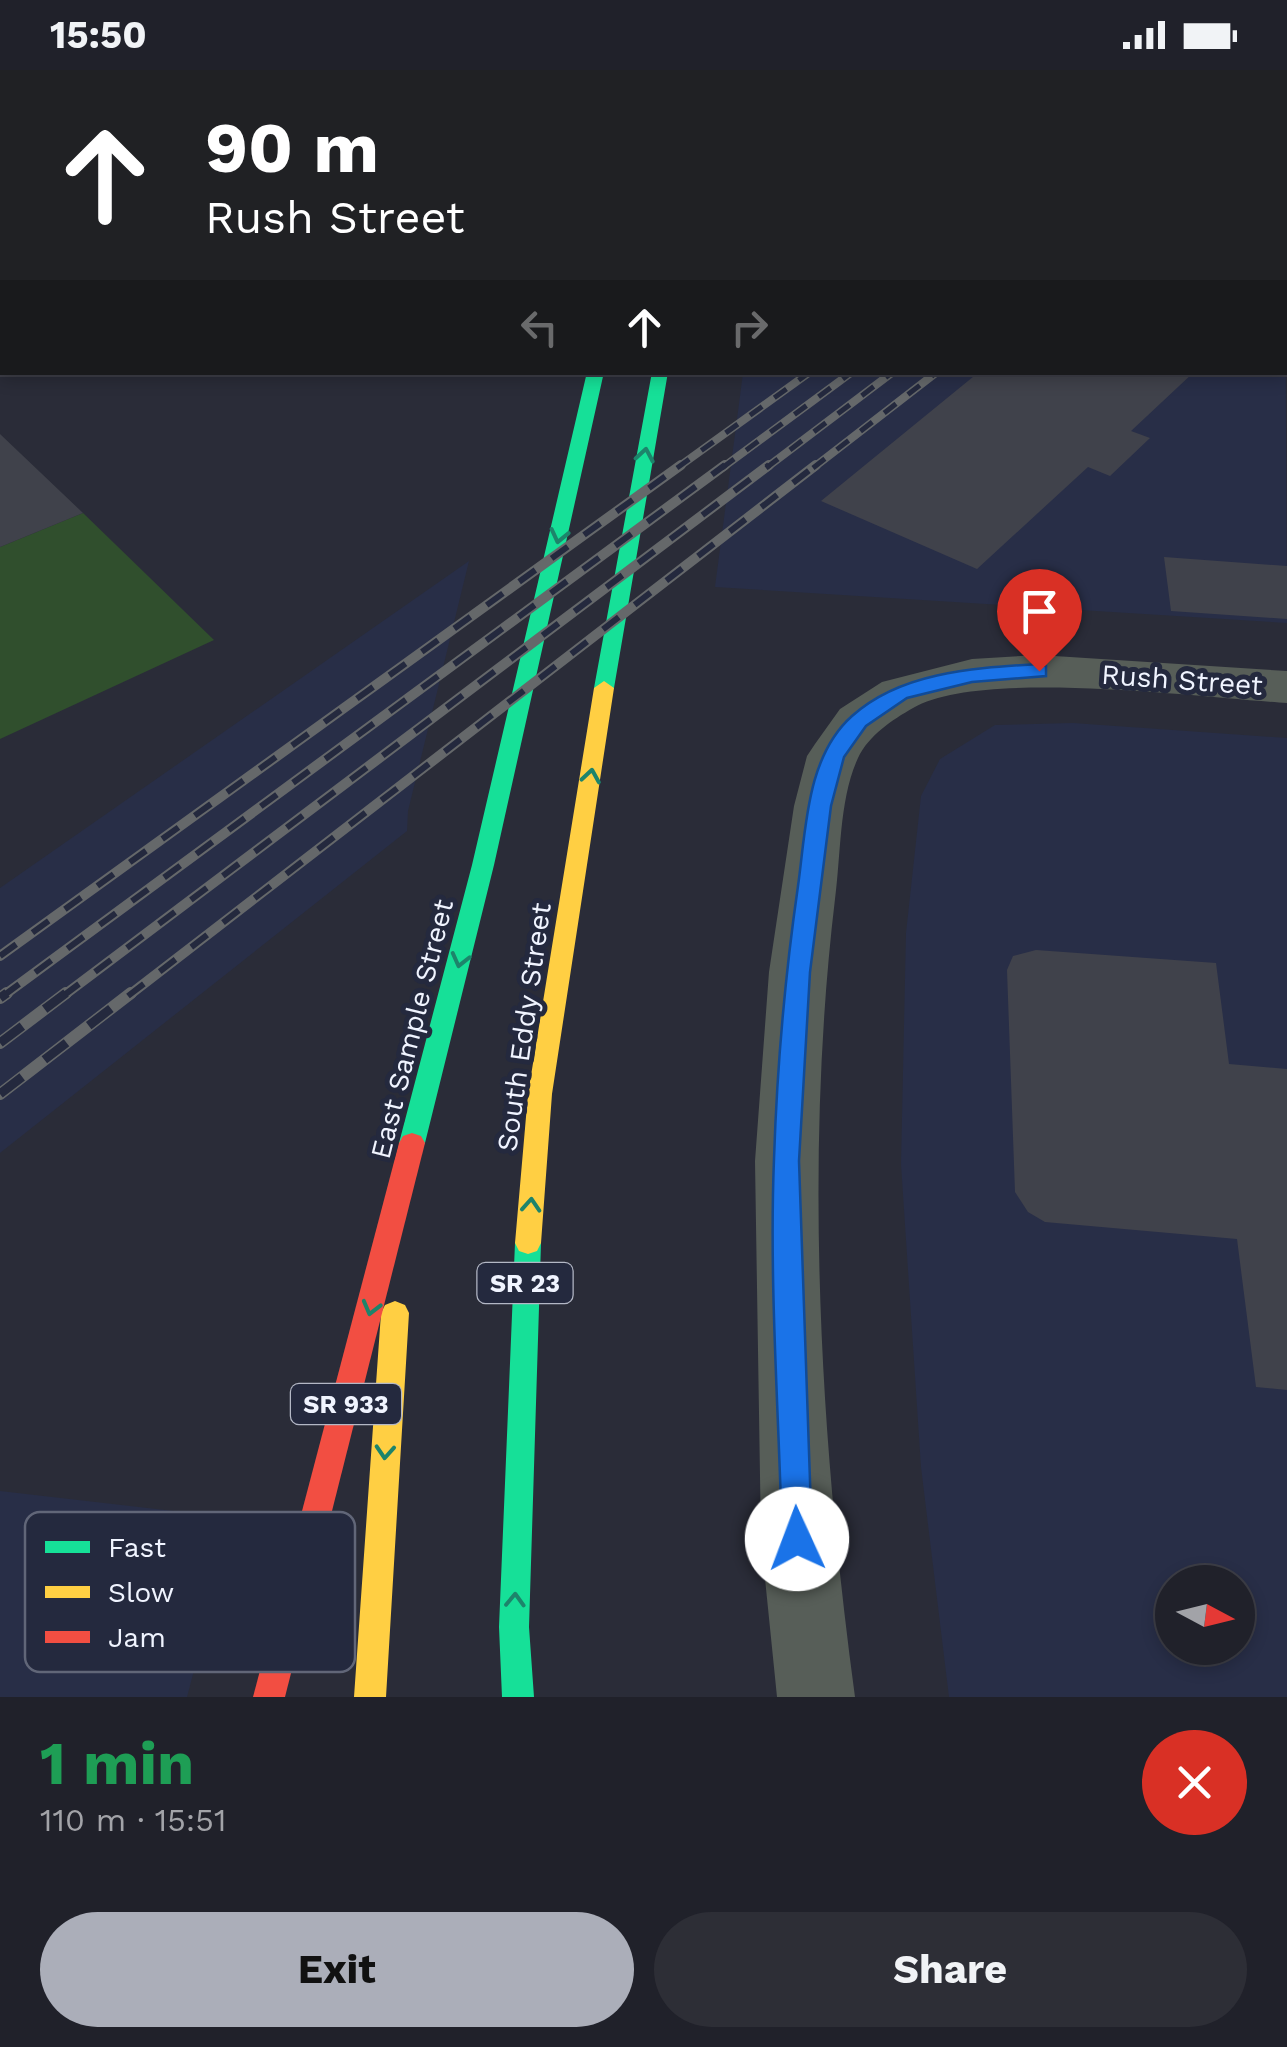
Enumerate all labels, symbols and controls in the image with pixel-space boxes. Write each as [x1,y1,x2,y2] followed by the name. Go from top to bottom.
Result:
[50,13,147,57] text: 15:50
[205,107,379,189] text: 90 m
[40,110,170,240] icon: ahead
[205,191,465,244] text: Rush Street
[512,300,567,355] icon: left
[617,300,672,355] icon: ahead
[722,300,777,355] icon: right
[634,447,655,464] one-way arrow
[549,527,570,544] one-way arrow
[997,569,1082,672] pin
[1012,584,1067,639] icon: arrive
[1100,658,1264,702] street label: Rush Street
[579,767,600,784] one-way arrow
[364,896,460,1162] street label: East Sample Street
[490,900,558,1153] street label: South Eddy Street
[451,951,472,968] one-way arrow
[520,1197,542,1213] one-way arrow
[478,1263,572,1303] road number: SR 23
[362,1299,383,1316] one-way arrow
[291,1384,401,1424] road number: SR 933
[375,1445,396,1461] one-way arrow
[745,1487,849,1591] position arrow
[25,1512,355,1672] legend
[108,1531,166,1564] text: Fast
[1155,1565,1255,1665] north arrow
[1155,1565,1255,1665] map controls
[108,1576,174,1609] text: Slow
[504,1591,525,1607] one-way arrow
[108,1621,166,1654] text: Jam
[40,1728,194,1799] text: 1 min
[1142,1730,1247,1835] button: close
[40,1801,226,1839] text: 110 m · 15:51
[40,1912,634,2027] button: Exit
[654,1912,1247,2027] button: Share

